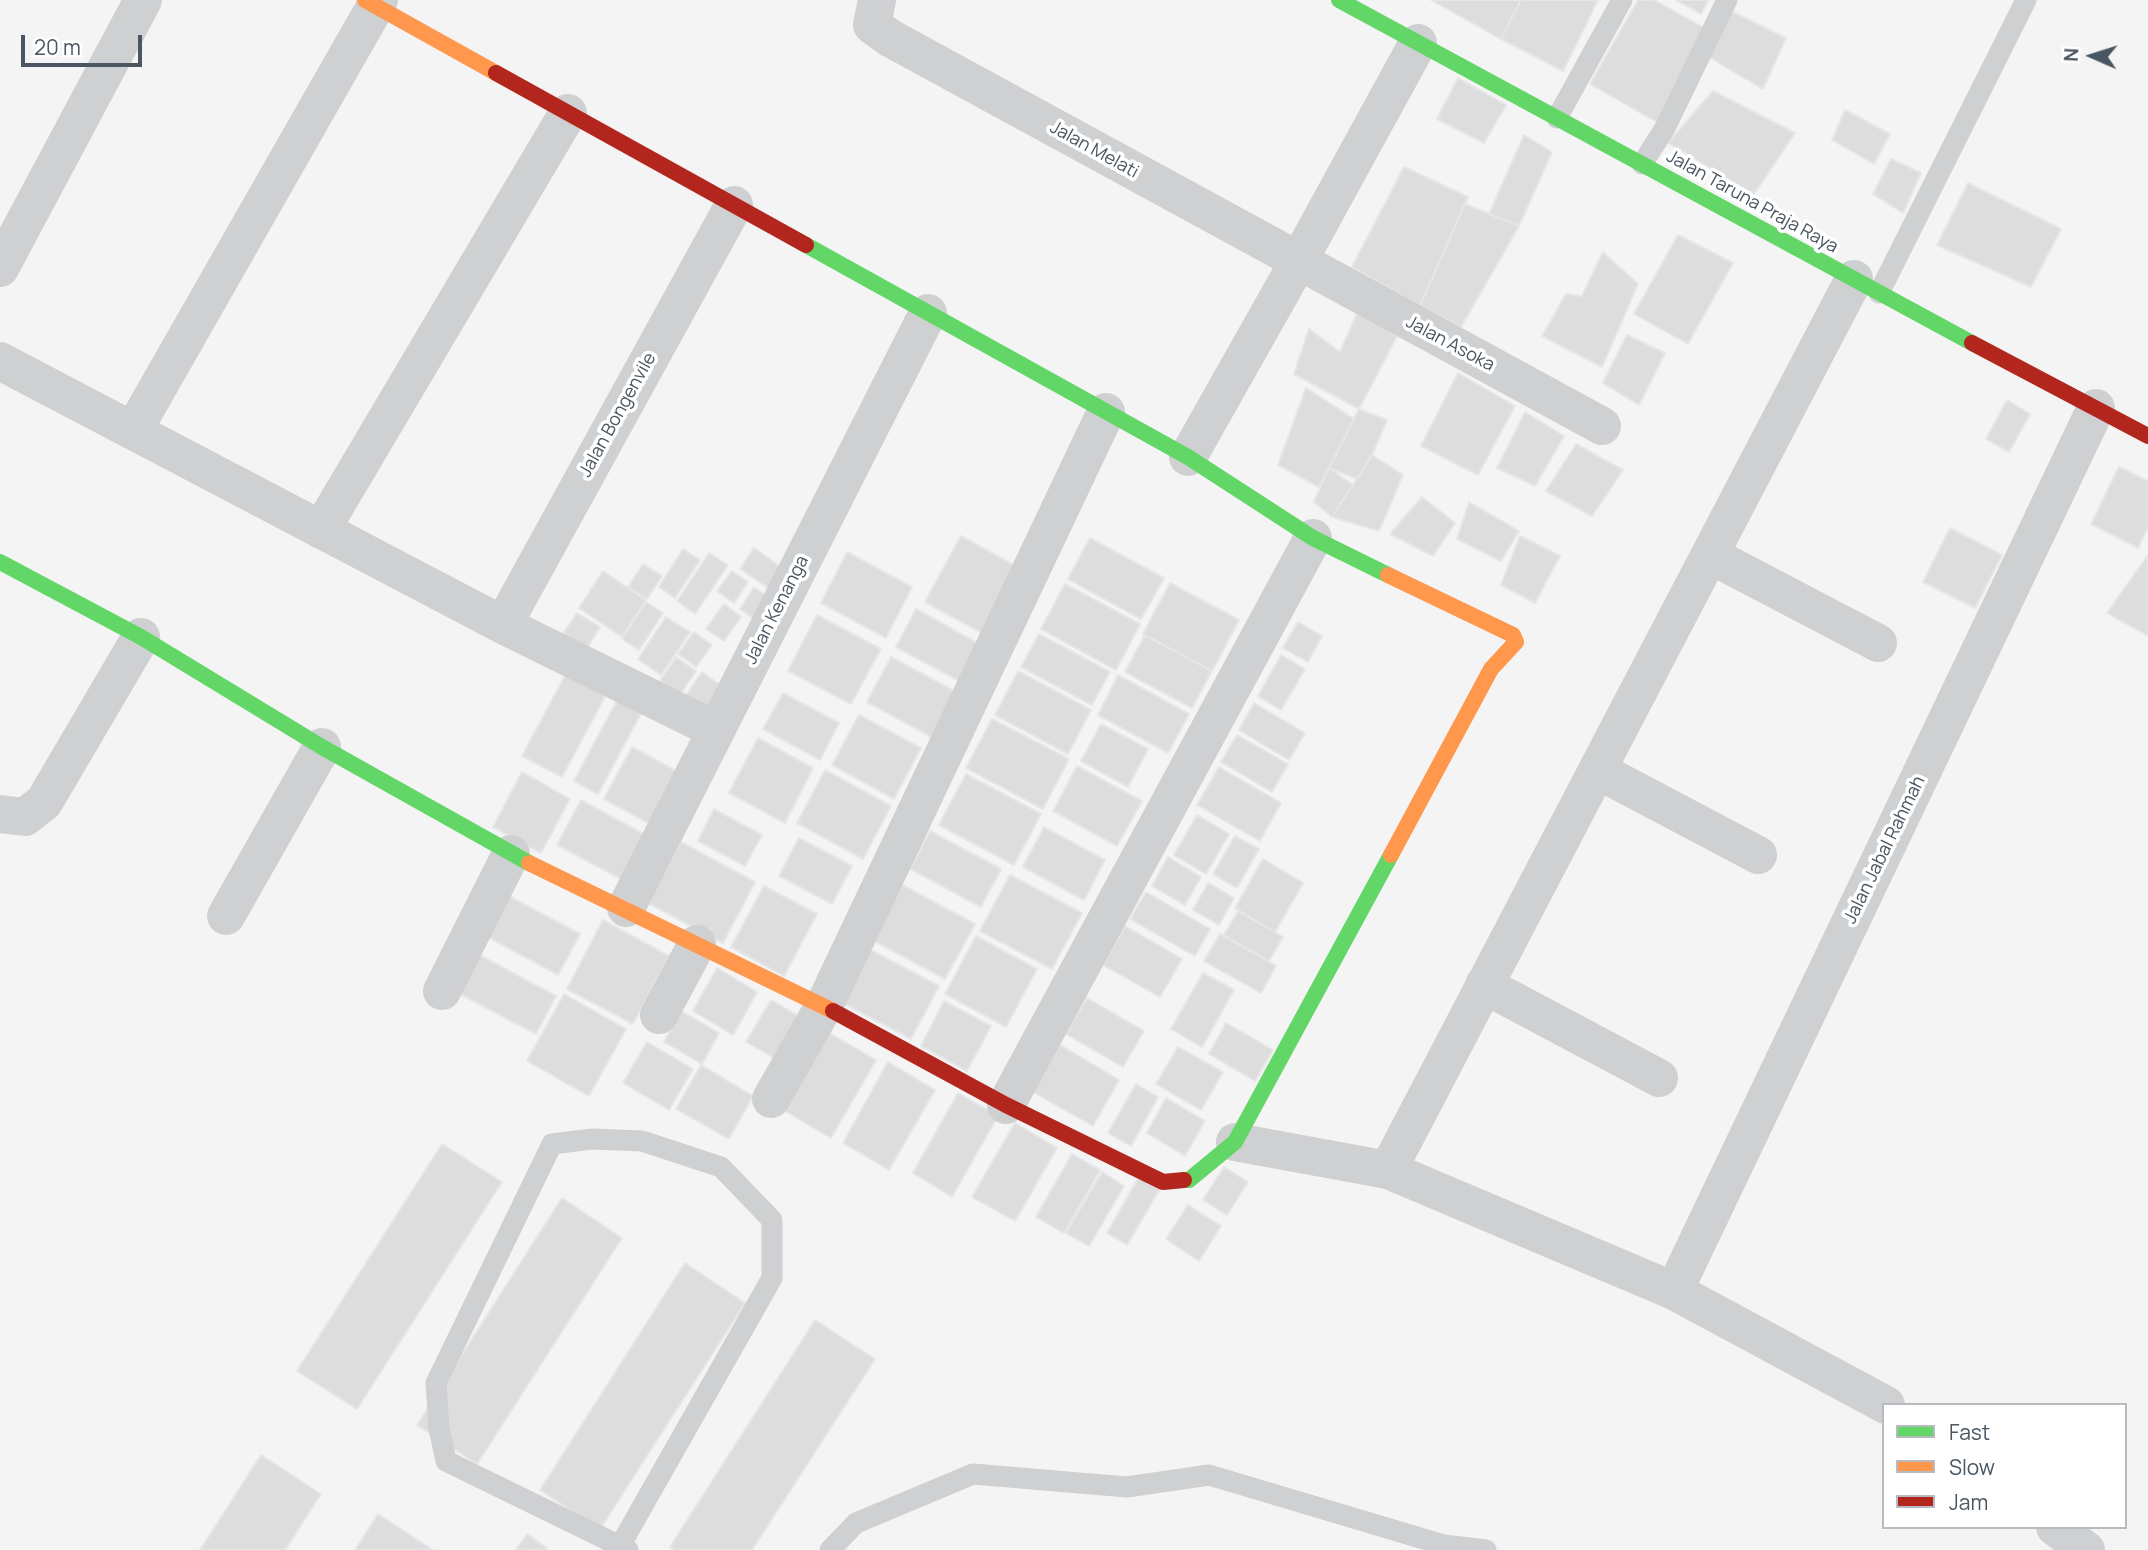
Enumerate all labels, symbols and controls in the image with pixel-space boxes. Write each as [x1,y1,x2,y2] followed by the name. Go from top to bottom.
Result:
[24,21,145,65] scale bar
[2057,21,2127,91] north arrow
[34,33,81,61] text: 20 m
[2058,47,2084,62] text: N
[1046,117,1142,183] street label: Jalan Melati
[1662,146,1842,258] street label: Jalan Taruna Praja Raya
[1402,312,1498,376] street label: Jalan Asoka
[575,349,661,481] street label: Jalan Bongenvile
[740,552,814,668] street label: Jalan Kenanga
[1840,773,1930,927] street label: Jalan Jabal Rahmah
[1882,1403,2127,1529] legend
[1949,1418,1990,1446] text: Fast
[1949,1453,1995,1481] text: Slow
[1949,1488,1988,1516] text: Jam

